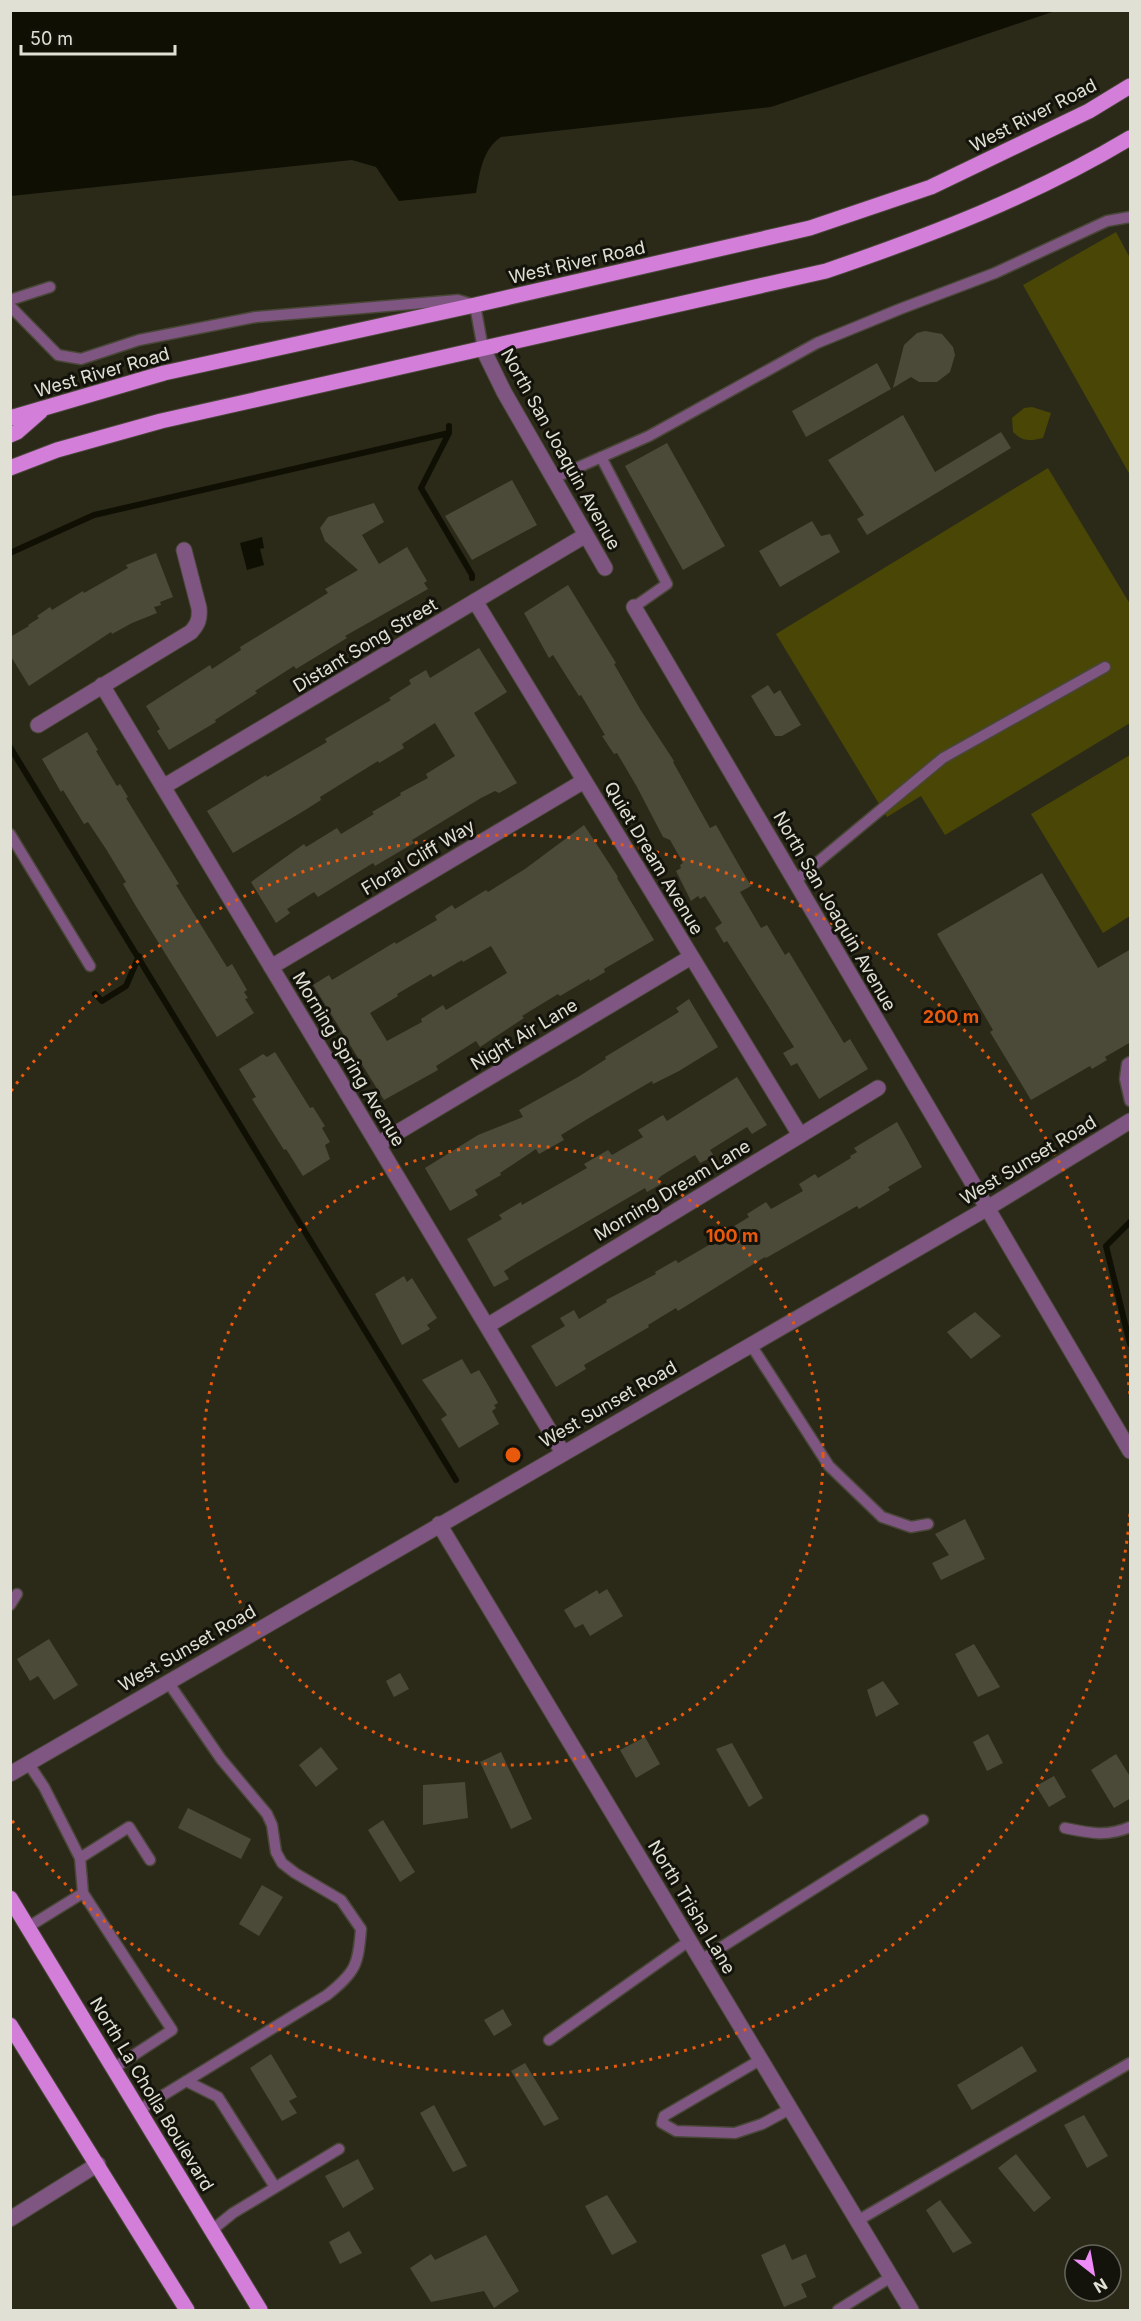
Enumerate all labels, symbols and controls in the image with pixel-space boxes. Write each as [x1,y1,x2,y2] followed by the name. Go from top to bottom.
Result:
[21,18,176,56] scale bar
[30,28,73,49] text: 50 m
[966,74,1100,156] street label: West River Road
[507,236,647,288] street label: West River Road
[32,343,172,401] street label: West River Road
[497,345,625,553] street label: North San Joaquin Avenue
[289,594,441,696] street label: Distant Song Street
[600,778,708,938] street label: Quiet Dream Avenue
[769,808,901,1014] street label: North San Joaquin Avenue
[358,815,478,899] street label: Floral Cliff Way
[289,968,409,1150] street label: Morning Spring Avenue
[467,994,581,1074] street label: Night Air Lane
[923,1006,979,1027] text: 200 m
[956,1111,1100,1209] street label: West Sunset Road
[590,1135,754,1245] street label: Morning Dream Lane
[706,1225,758,1246] text: 100 m
[536,1356,680,1452] street label: West Sunset Road
[503,1445,523,1465] centre of rings
[115,1600,259,1696] street label: West Sunset Road
[644,1837,740,1977] street label: North Trisha Lane
[86,1993,218,2195] street label: North La Cholla Boulevard
[1063,2243,1123,2303] north arrow
[1090,2274,1111,2298] text: N

